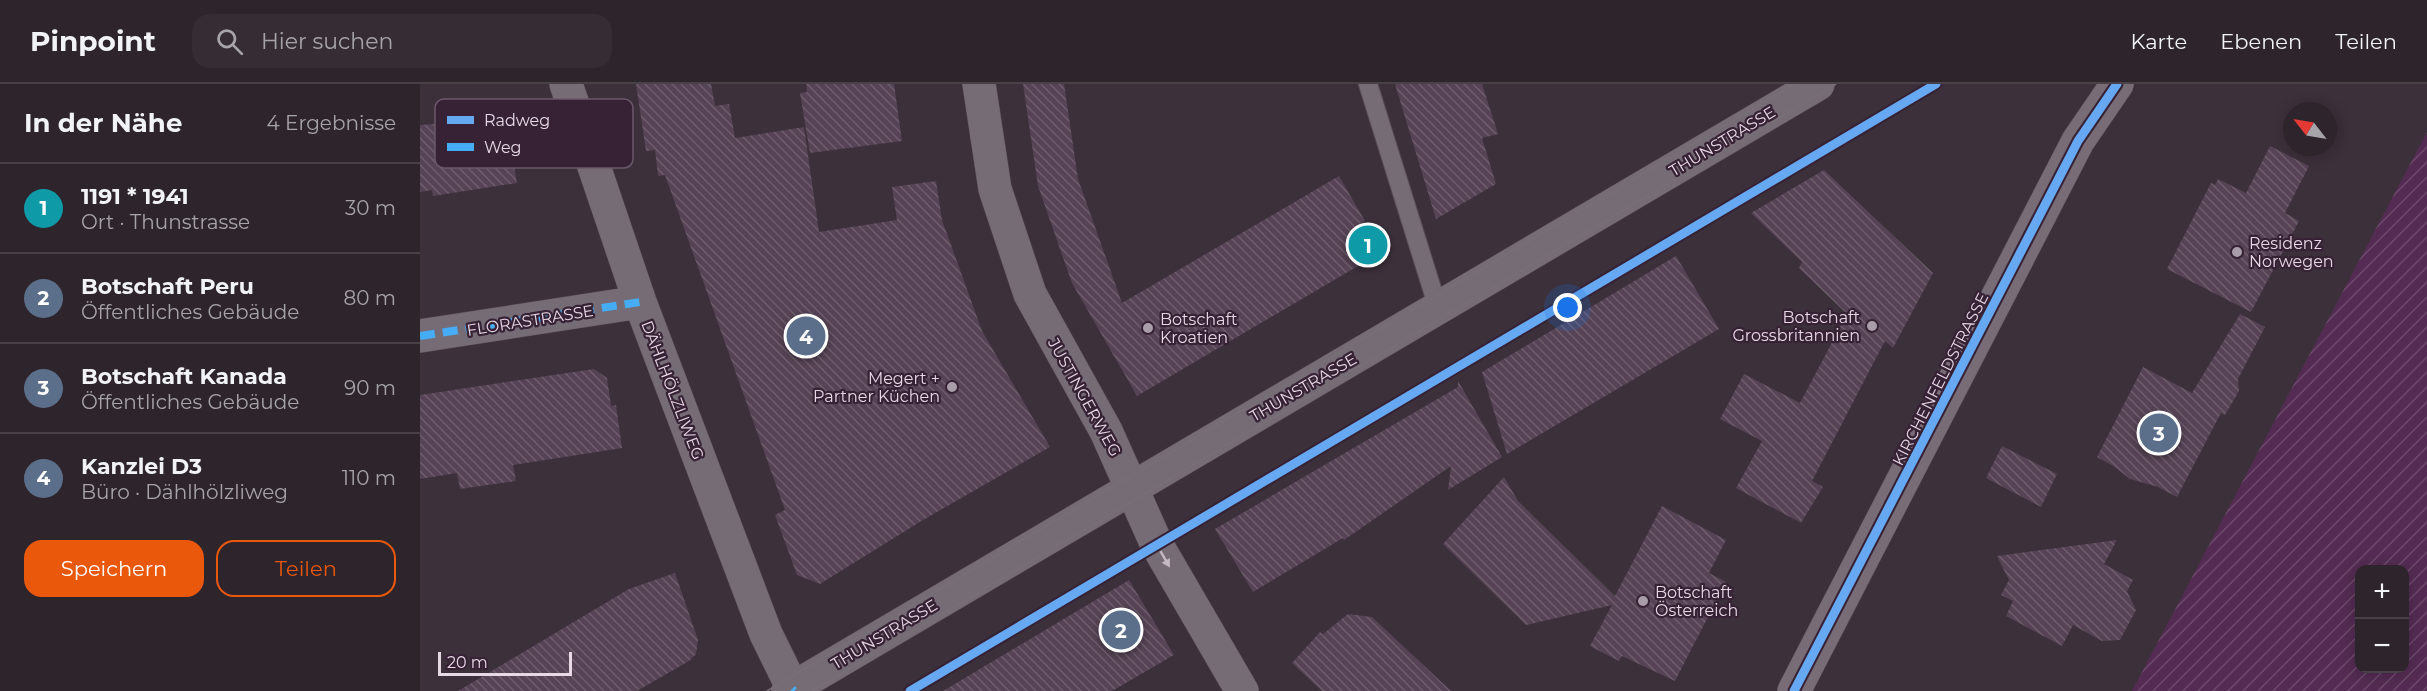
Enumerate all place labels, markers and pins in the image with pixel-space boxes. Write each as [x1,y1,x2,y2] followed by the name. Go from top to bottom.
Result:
[1348,222,1388,268] pin: 1
[2249,234,2334,271] place label: Residenz Norwegen
[2230,245,2244,259] marker: Residenz Norwegen
[1732,308,1860,345] place label: Botschaft Grossbritannien
[1160,310,1238,347] place label: Botschaft Kroatien
[786,314,826,358] pin: 4
[1865,319,1879,333] marker: Botschaft Grossbritannien
[1141,321,1155,335] marker: Botschaft Kroatien
[813,369,940,406] place label: Megert + Partner Küchen
[945,380,959,394] marker: Megert + Partner Küchen
[2140,410,2178,456] pin: 3
[1655,583,1738,620] place label: Botschaft Österreich
[1636,594,1650,608] marker: Botschaft Österreich
[1102,608,1140,652] pin: 2

